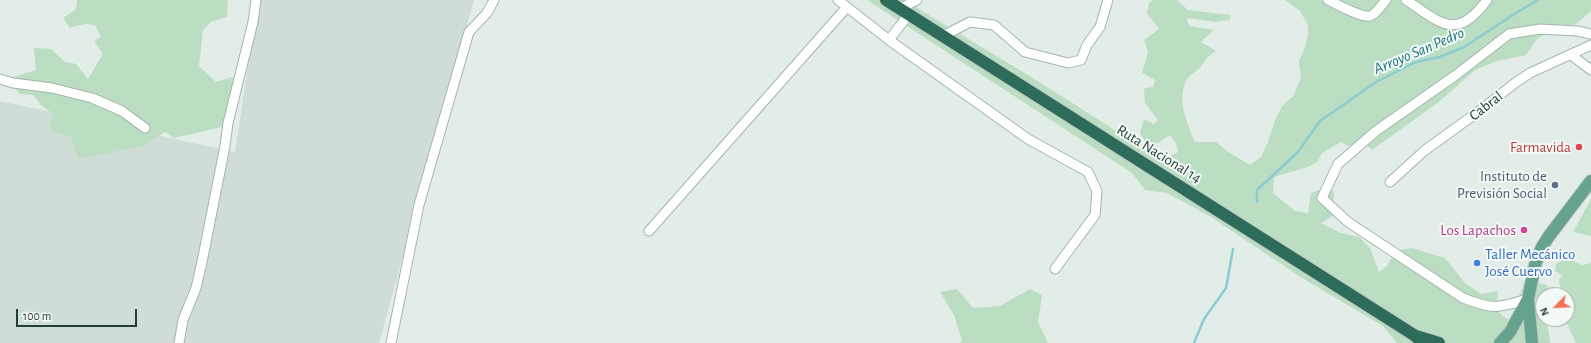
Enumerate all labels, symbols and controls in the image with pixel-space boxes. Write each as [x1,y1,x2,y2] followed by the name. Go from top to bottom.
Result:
[1371,23,1467,79] water label: Arroyo San Pedro
[1466,87,1506,125] street label: Cabral
[1113,121,1205,187] street label: Ruta Nacional 14
[1510,138,1571,156] place label: Farmavida
[1574,142,1584,152] marker: Farmavida
[1457,167,1547,202] place label: Instituto de Previsión Social
[1550,180,1560,190] marker: Instituto de Previsión Social
[1440,221,1516,239] place label: Los Lapachos
[1519,225,1529,235] marker: Los Lapachos
[1485,245,1575,280] place label: Taller Mecánico José Cuervo
[1472,258,1482,268] marker: Taller Mecánico José Cuervo
[1535,287,1575,327] north arrow
[18,301,139,327] scale bar
[1538,306,1551,317] text: N
[23,310,51,322] text: 100 m

